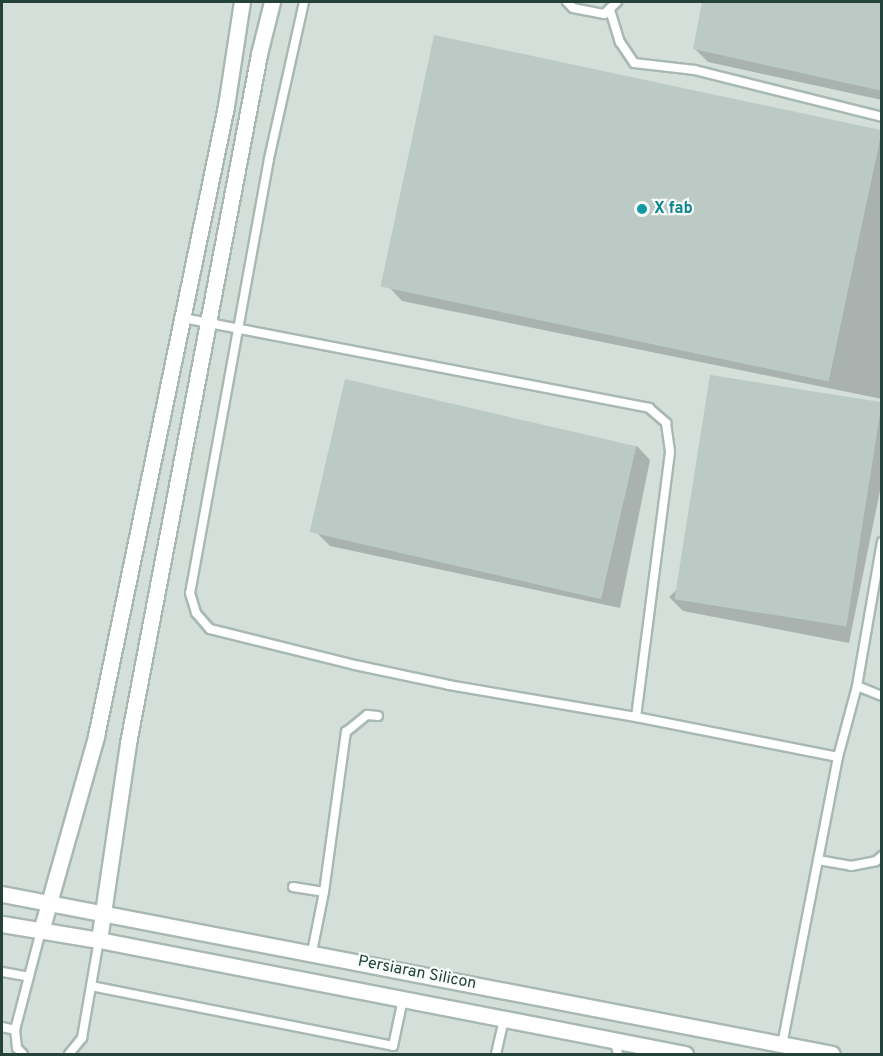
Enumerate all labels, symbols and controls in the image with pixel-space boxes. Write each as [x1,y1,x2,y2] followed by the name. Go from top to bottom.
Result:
[654,199,693,219] place label: X fab
[635,202,649,216] marker: X fab
[356,952,478,994] street label: Persiaran Silicon

